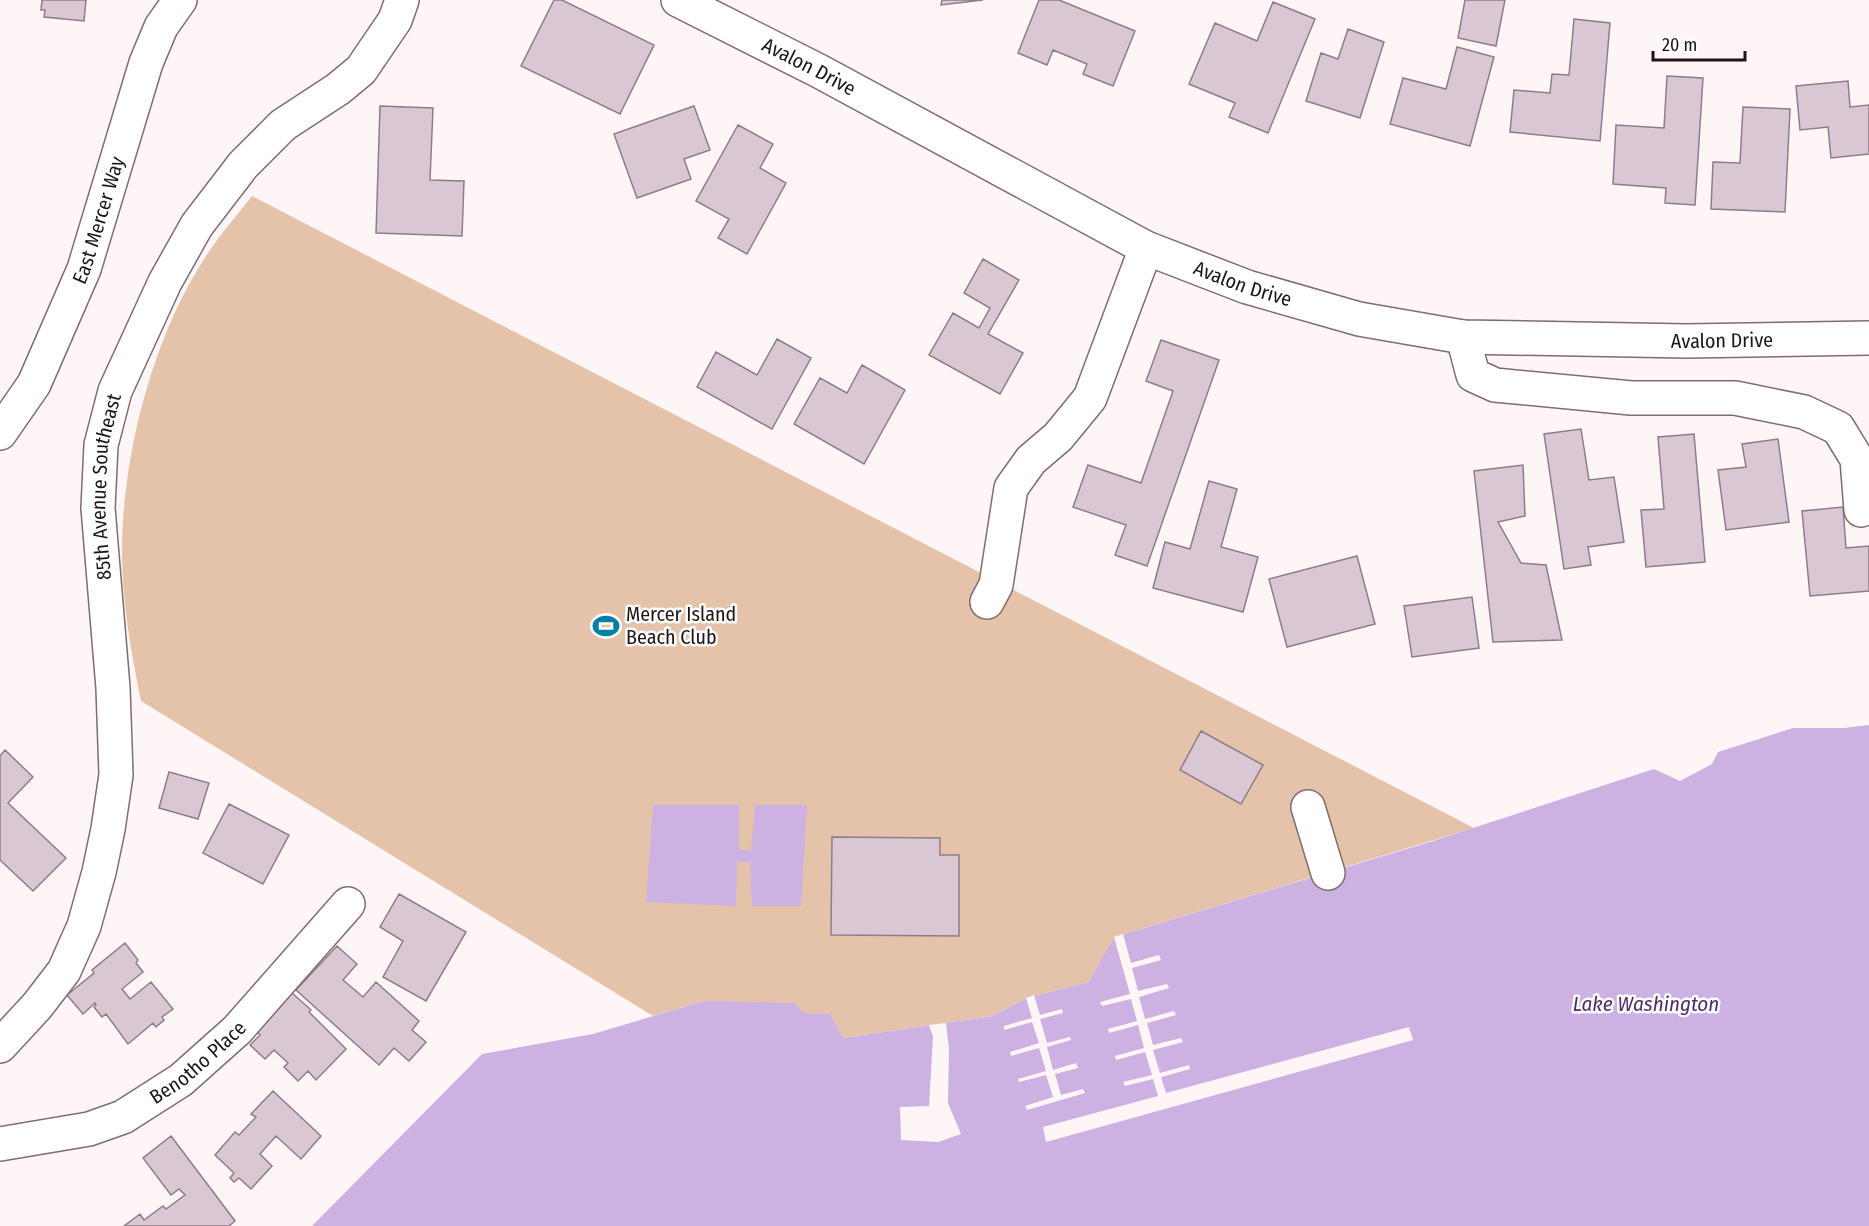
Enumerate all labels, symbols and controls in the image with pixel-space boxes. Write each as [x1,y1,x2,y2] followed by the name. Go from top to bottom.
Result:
[1653,24,1744,62] scale bar
[758,32,860,101] street label: Avalon Drive
[1662,34,1697,56] text: 20 m
[67,154,129,287] street label: East Mercer Way
[1190,256,1295,311] street label: Avalon Drive
[1671,328,1773,353] street label: Avalon Drive
[86,390,126,581] street label: 85th Avenue Southeast
[626,602,736,649] place label: Mercer Island Beach Club
[591,611,621,641] sports icon: Mercer Island Beach Club
[1573,991,1719,1017] water label: Lake Washington
[145,1016,251,1109] street label: Benotho Place

